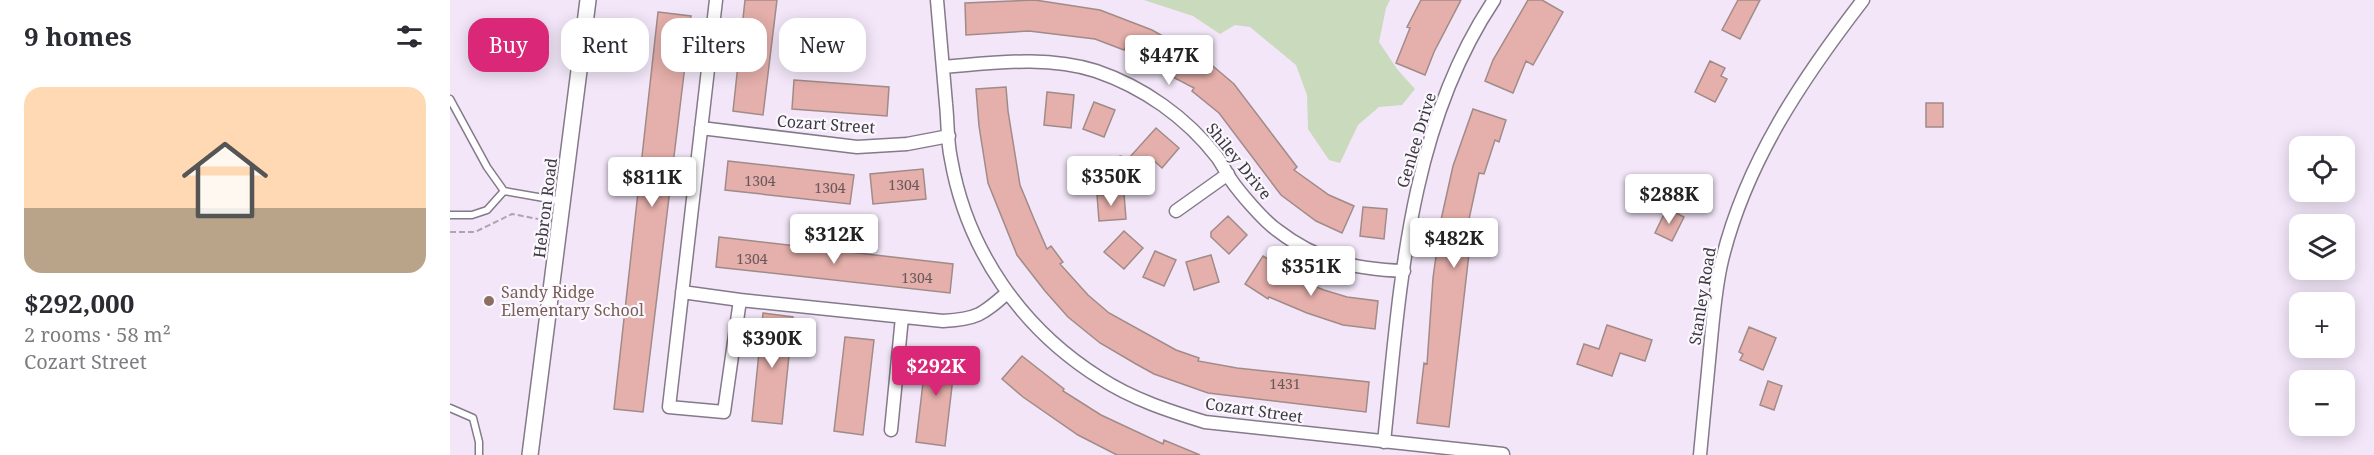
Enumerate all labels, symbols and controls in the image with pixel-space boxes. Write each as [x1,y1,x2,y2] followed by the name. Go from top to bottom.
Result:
[24,18,132,54] text: 9 homes
[468,18,549,72] chip: Buy
[561,18,649,72] chip: Rent
[661,18,767,72] chip: Filters
[779,18,866,72] chip: New
[393,20,426,53] icon: filters
[1127,35,1211,86] pin: $447K
[1139,41,1199,68] text: $447K
[1391,90,1441,190] street label: Genlee Drive
[776,110,876,138] street label: Cozart Street
[1201,118,1277,204] street label: Shiley Drive
[171,126,279,234] icon: home
[2289,136,2355,436] map controls
[2289,136,2355,202] button: locate
[528,156,562,259] street label: Hebron Road
[1069,156,1153,207] pin: $350K
[610,157,694,208] pin: $811K
[1081,162,1141,189] text: $350K
[622,163,682,190] text: $811K
[744,171,776,190] house number: 1304
[1627,174,1711,225] pin: $288K
[888,175,920,194] house number: 1304
[814,178,846,197] house number: 1304
[1639,180,1699,207] text: $288K
[792,214,876,265] pin: $312K
[2289,214,2355,280] button: layers
[1412,218,1496,269] pin: $482K
[804,220,864,247] text: $312K
[1424,224,1484,251] text: $482K
[1683,245,1721,347] street label: Stanley Road
[1269,246,1353,297] pin: $351K
[736,249,768,268] house number: 1304
[1281,252,1341,279] text: $351K
[901,268,933,287] house number: 1304
[501,281,644,321] place label: Sandy Ridge Elementary School
[24,285,134,321] text: $292,000
[2289,292,2355,358] button: +
[482,294,496,308] marker: Sandy Ridge Elementary School
[730,318,814,369] pin: $390K
[24,321,171,348] text: 2 rooms · 58 m²
[742,324,802,351] text: $390K
[894,346,978,397] pin: $292K
[24,348,147,375] text: Cozart Street
[906,352,966,379] text: $292K
[2289,370,2355,436] button: −
[1269,374,1301,393] house number: 1431
[1204,392,1305,428] street label: Cozart Street

